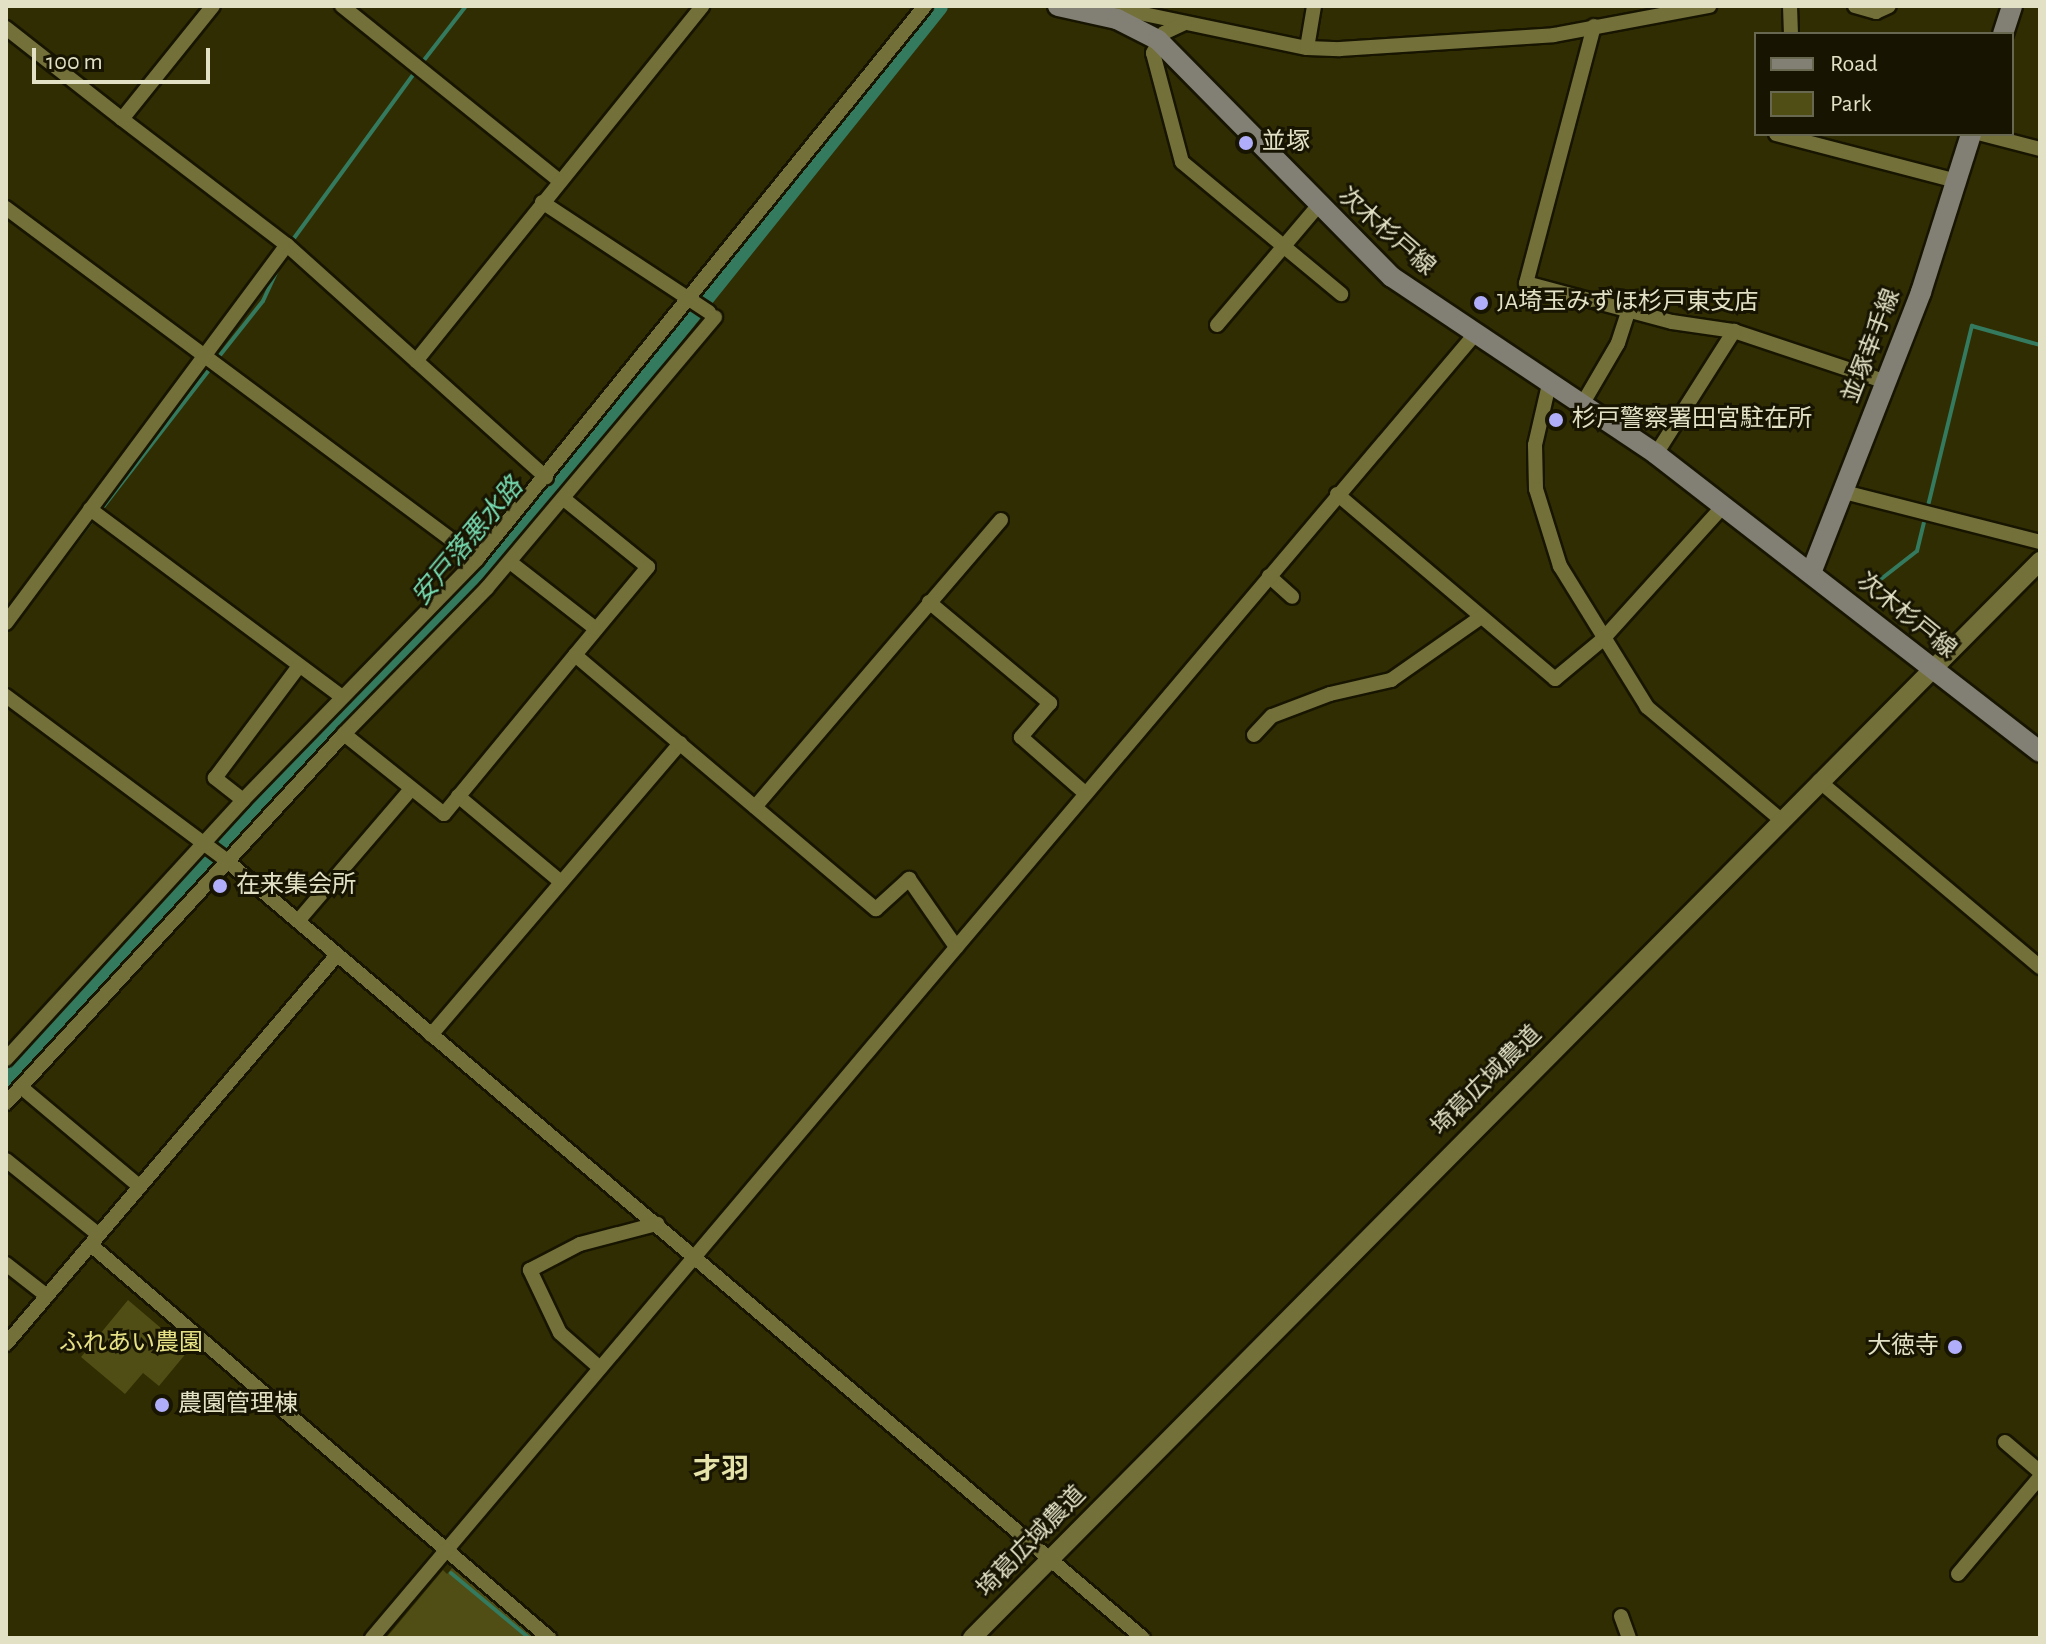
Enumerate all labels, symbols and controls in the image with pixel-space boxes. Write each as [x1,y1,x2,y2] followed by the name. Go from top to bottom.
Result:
[36,32,214,82] scale bar
[1754,32,2014,136] legend
[46,50,103,74] text: 100 m
[1830,52,1878,76] text: Road
[1830,92,1871,116] text: Park
[1262,129,1310,157] place label: 並塚
[1237,134,1255,152] marker: 並塚
[1331,182,1441,282] street label: 次木杉戸線
[1837,285,1907,407] street label: 並塚幸手線
[1497,289,1758,317] place label: JA埼玉みずほ杉戸東支店
[1472,294,1490,312] marker: JA埼玉みずほ杉戸東支店
[1572,406,1812,434] place label: 杉戸警察署田宮駐在所
[1547,411,1565,429] marker: 杉戸警察署田宮駐在所
[406,472,530,612] water label: 安戸落悪水路
[1850,567,1962,665] street label: 次木杉戸線
[236,872,356,900] place label: 在来集会所
[211,877,229,895] marker: 在来集会所
[1426,1020,1548,1142] street label: 埼葛広域農道
[59,1330,203,1358] park label: ふれあい農園
[1867,1333,1939,1361] place label: 大徳寺
[1946,1338,1964,1356] marker: 大徳寺
[178,1391,298,1419] place label: 農園管理棟
[153,1396,171,1414] marker: 農園管理棟
[693,1453,749,1487] district label: 才羽
[972,1480,1092,1604] street label: 埼葛広域農道

